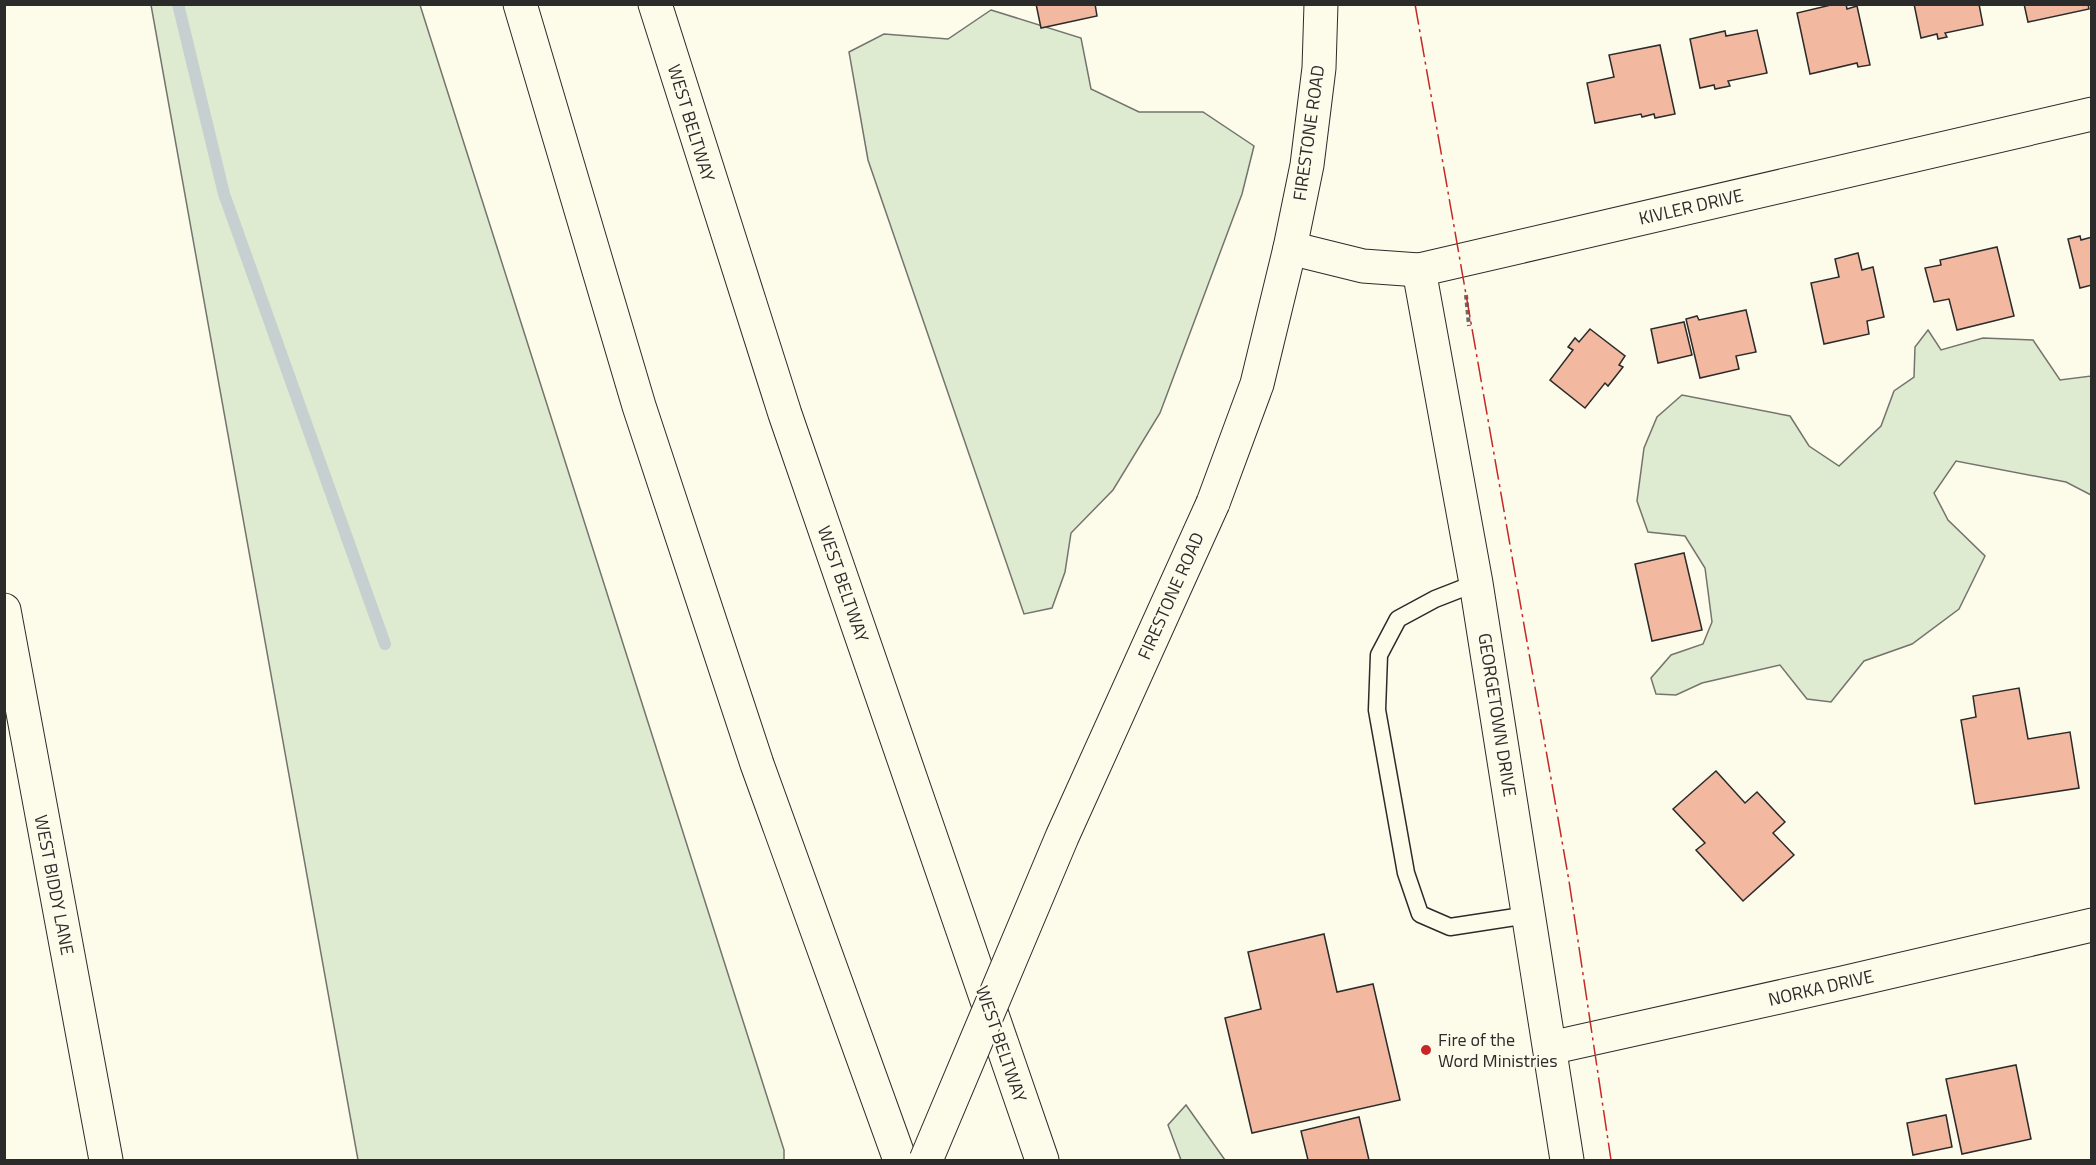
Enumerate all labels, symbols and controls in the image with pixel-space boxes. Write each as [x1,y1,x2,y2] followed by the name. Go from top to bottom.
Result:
[661,61,722,185] street label: WEST BELTWAY
[1286,63,1331,203] street label: FIRESTONE ROAD
[1636,181,1746,232] street label: KIVLER DRIVE
[811,522,876,646] street label: WEST BELTWAY
[1130,528,1211,664] street label: FIRESTONE ROAD
[1471,631,1524,799] street label: GEORGETOWN DRIVE
[28,812,81,957] street label: WEST BIDDY LANE
[1765,962,1876,1013] street label: NORKA DRIVE
[969,982,1034,1106] street label: WEST BELTWAY
[1438,1026,1558,1074] place label: Fire of the Word Ministries
[1419,1043,1433,1057] marker: Fire of the Word Ministries

